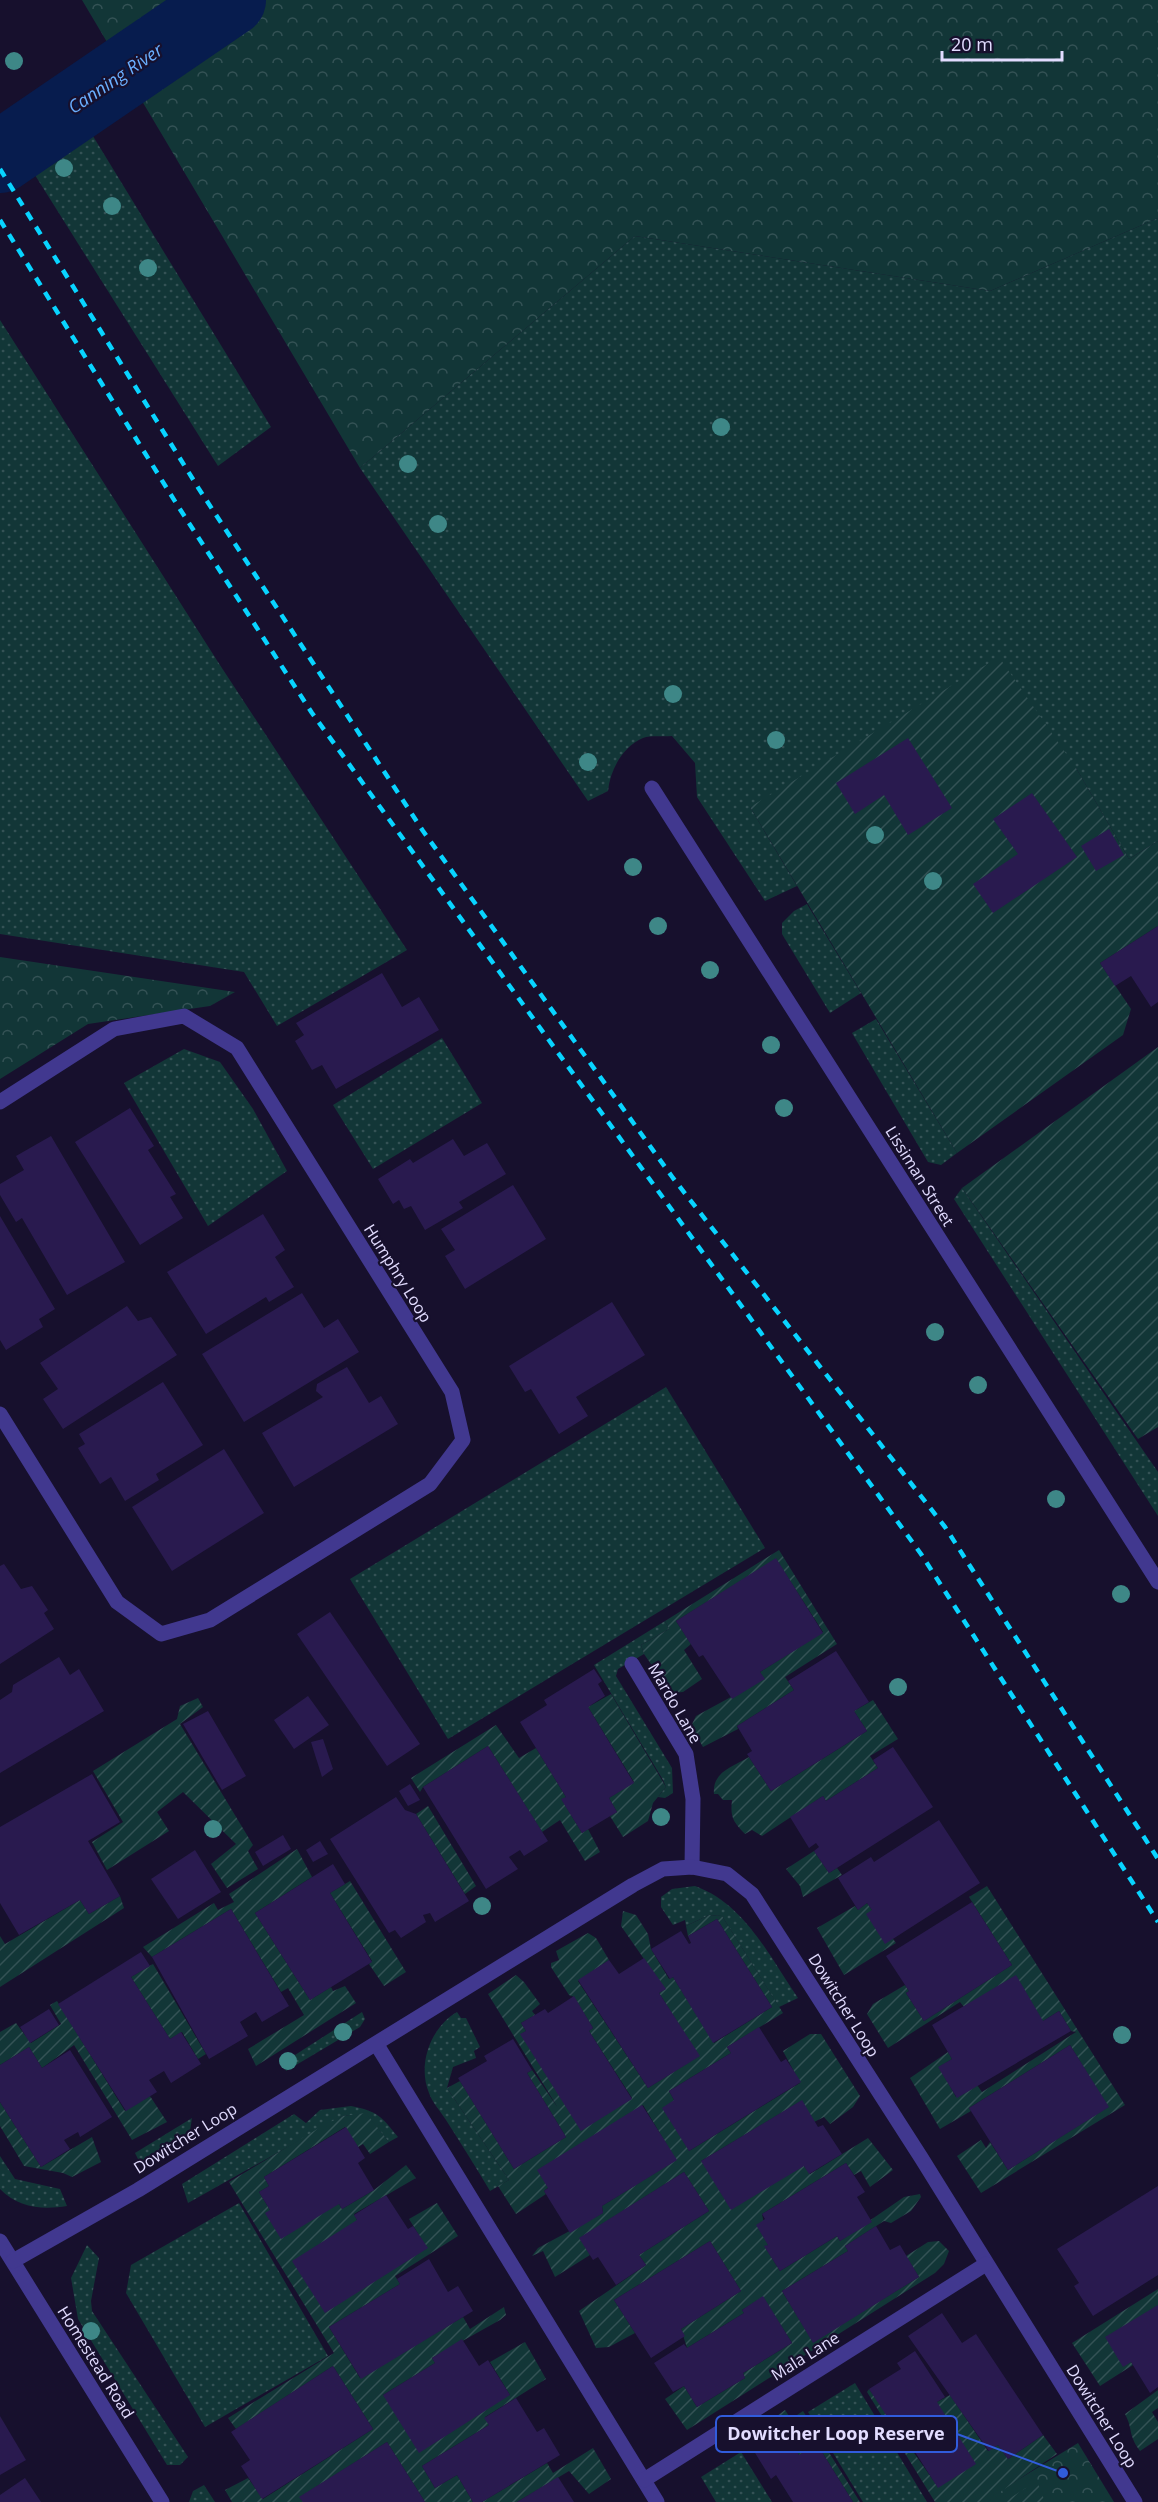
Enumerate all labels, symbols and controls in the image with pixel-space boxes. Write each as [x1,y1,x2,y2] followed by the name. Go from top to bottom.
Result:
[942,24,1062,62] scale bar
[951,32,993,56] text: 20 m
[63,37,168,119] water label: Canning River
[880,1122,960,1230] street label: Lissiman Street
[359,1220,437,1326] street label: Humphry Loop
[643,1659,707,1747] street label: Mardo Lane
[803,1949,885,2061] street label: Dowitcher Loop
[129,2097,241,2179] street label: Dowitcher Loop
[53,2302,139,2422] street label: Homestead Road
[767,2326,843,2386] street label: Mala Lane
[1061,2360,1143,2472] street label: Dowitcher Loop
[716,2416,957,2452] callout: Dowitcher Loop Reserve
[727,2421,945,2445] text: Dowitcher Loop Reserve

